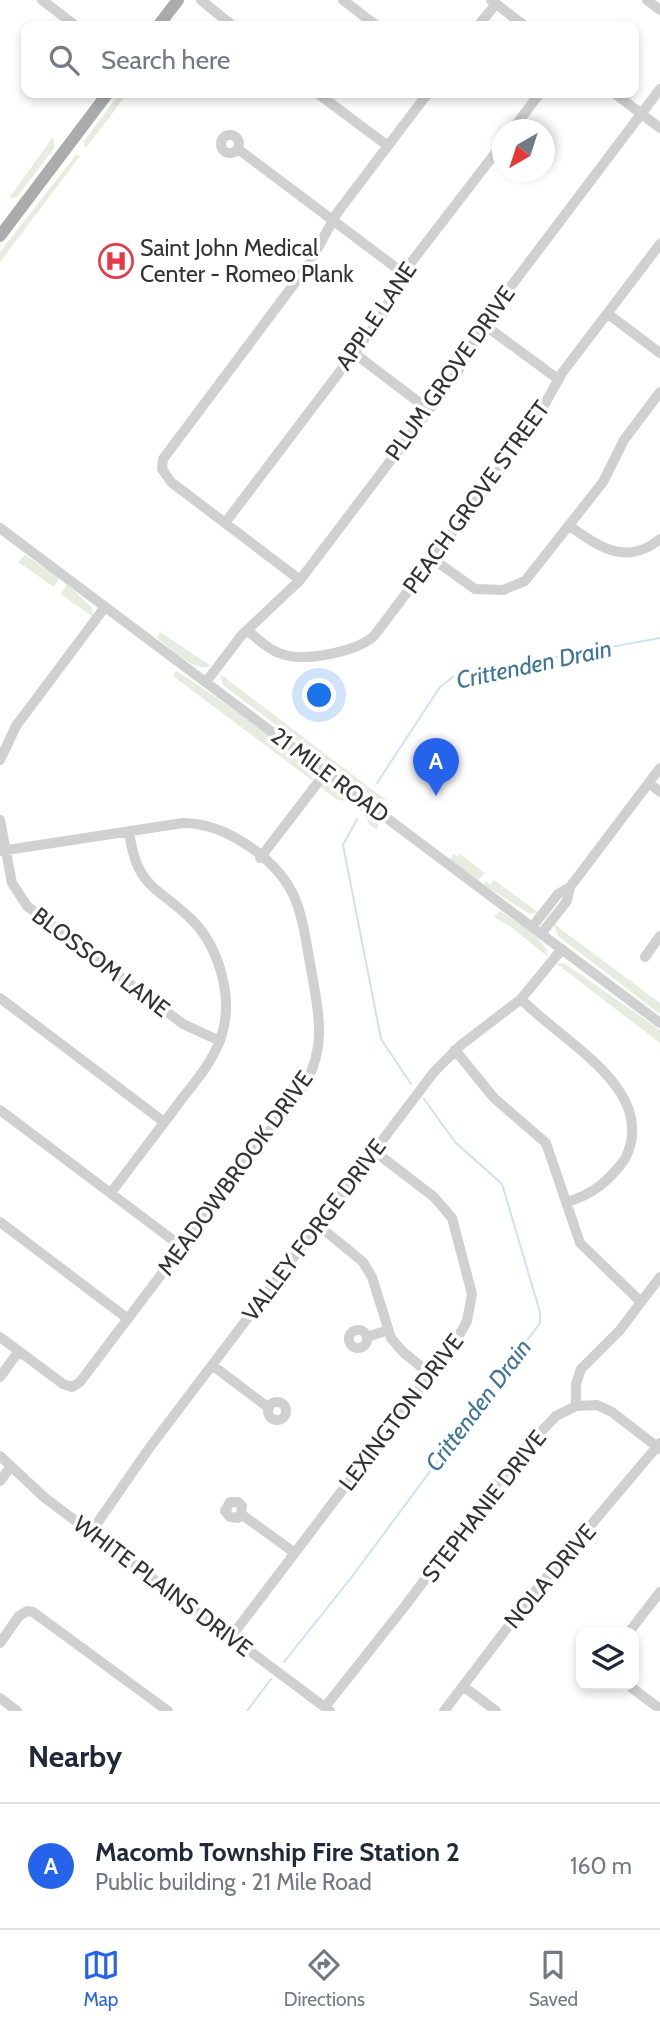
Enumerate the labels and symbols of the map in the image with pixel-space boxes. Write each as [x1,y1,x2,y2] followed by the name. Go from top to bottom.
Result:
[492,119,555,182] north arrow
[140,234,354,288] place label: Saint John Medical Center - Romeo Plank
[97,242,135,280] hospital icon: Saint John Medical Center - Romeo Plank
[330,257,422,375] street label: APPLE LANE
[379,280,521,466] street label: PLUM GROVE DRIVE
[397,395,555,599] street label: PEACH GROVE STREET
[454,633,614,695] water label: Crittenden Drain
[302,678,336,712] your location
[265,721,395,829] street label: 21 MILE ROAD
[413,738,459,796] pin: A
[27,901,175,1023] street label: BLOSSOM LANE
[151,1065,319,1281] street label: MEADOWBROOK DRIVE
[236,1133,392,1327] street label: VALLEY FORGE DRIVE
[333,1328,469,1496] street label: LEXINGTON DRIVE
[419,1333,537,1477] water label: Crittenden Drain
[416,1424,552,1588] street label: STEPHANIE DRIVE
[68,1510,258,1662] street label: WHITE PLAINS DRIVE
[498,1518,602,1634] street label: NOLA DRIVE

